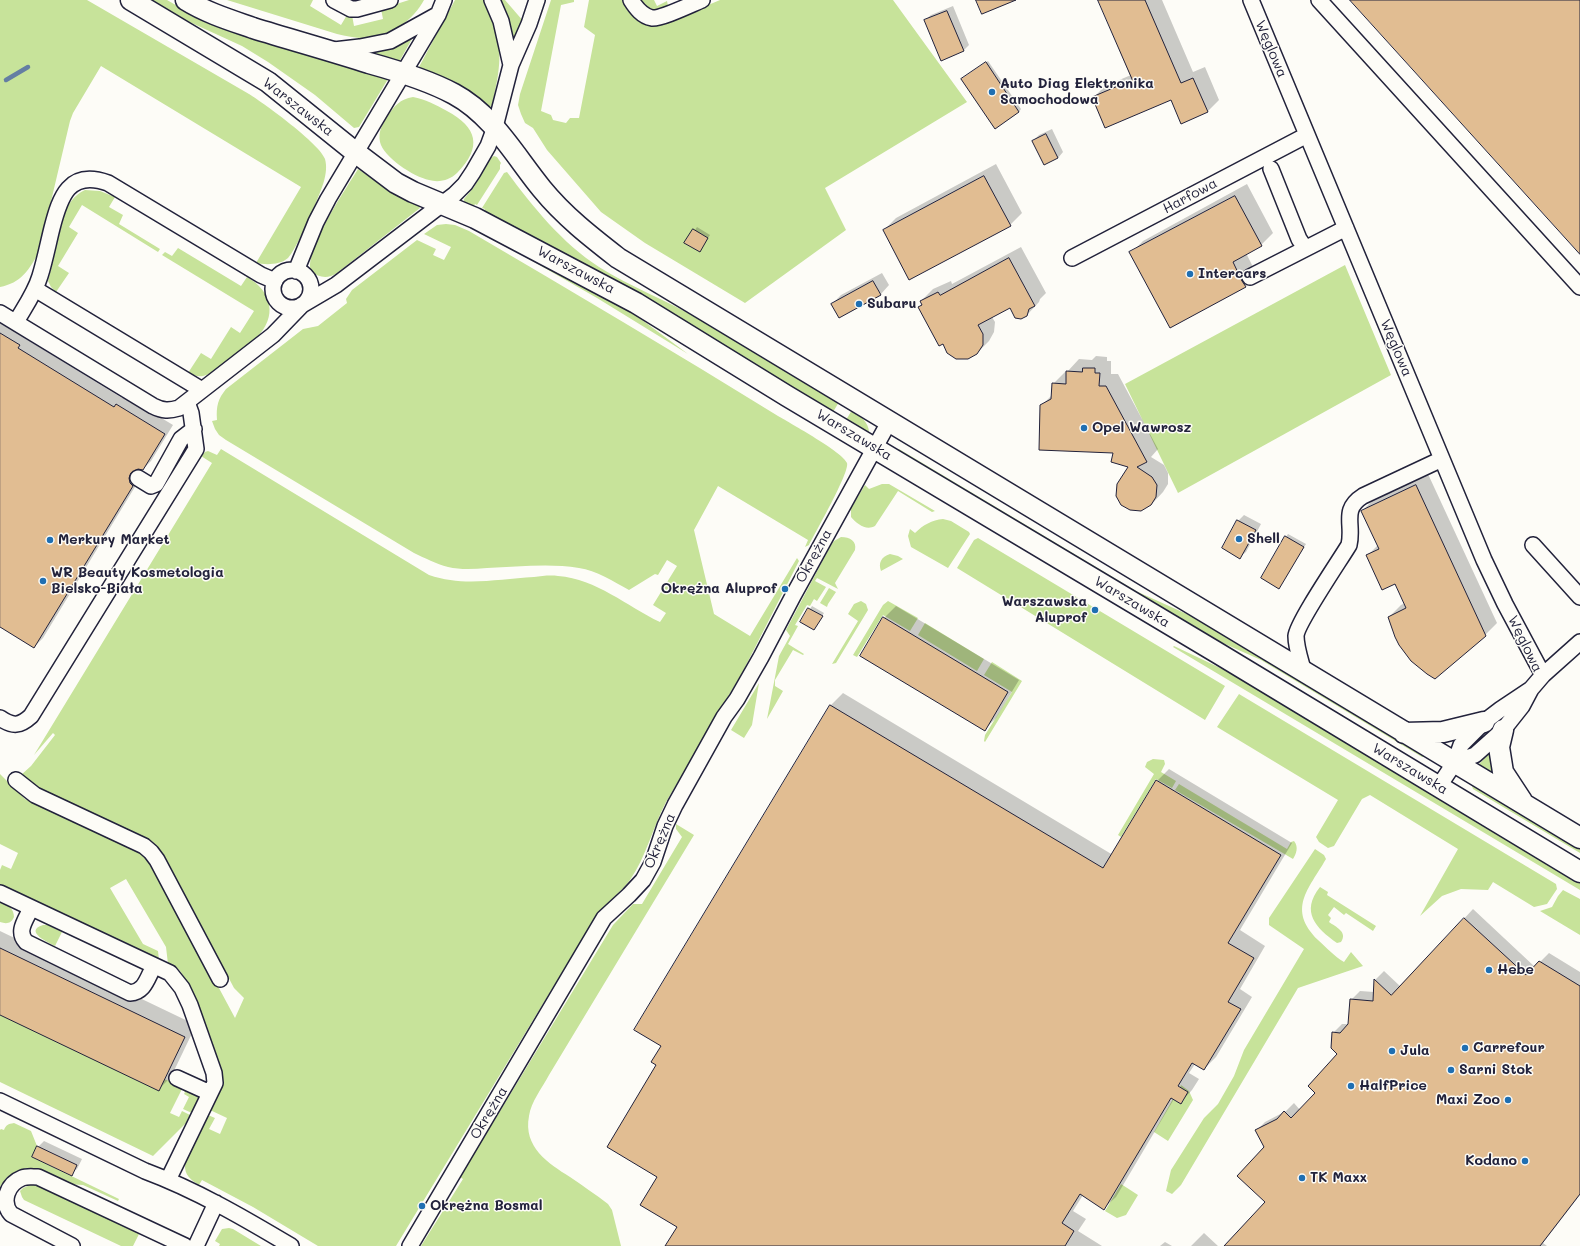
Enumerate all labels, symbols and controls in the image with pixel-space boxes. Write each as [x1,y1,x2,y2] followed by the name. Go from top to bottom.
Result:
[1251,18,1291,80] street label: Węglowa
[259,74,337,140] street label: Warszawska
[1000,76,1154,108] place label: Auto Diag Elektronika Samochodowa
[987,87,997,97] marker: Auto Diag Elektronika Samochodowa
[1160,175,1220,217] street label: Harfowa
[534,243,618,297] street label: Warszawska
[1198,266,1266,282] place label: Intercars
[1185,269,1195,279] marker: Intercars
[867,296,917,312] place label: Subaru
[854,299,864,309] marker: Subaru
[1376,317,1416,379] street label: Węglowa
[813,406,895,464] street label: Warszawska
[1092,420,1191,436] place label: Opel Wawrosz
[1079,423,1089,433] marker: Opel Wawrosz
[792,526,836,586] street label: Okrężna
[1247,531,1280,547] place label: Shell
[58,532,170,548] place label: Merkury Market
[1234,534,1244,544] marker: Shell
[45,535,55,545] marker: Merkury Market
[51,565,224,598] place label: WR Beauty Kosmetologia Bielsko-Biała
[1091,573,1173,631] street label: Warszawska
[38,576,48,586] marker: WR Beauty Kosmetologia Bielsko-Biała
[661,581,777,597] place label: Okrężna Aluprof
[780,584,790,594] marker: Okrężna Aluprof
[1002,594,1087,626] place label: Warszawska Aluprof
[1090,605,1100,615] marker: Warszawska Aluprof
[1504,613,1546,675] street label: Węglowa
[1369,740,1451,798] street label: Warszawska
[641,811,679,871] street label: Okrężna
[1497,962,1534,978] place label: Hebe
[1484,965,1494,975] marker: Hebe
[1473,1040,1545,1056] place label: Carrefour
[1400,1043,1430,1059] place label: Jula
[1460,1043,1470,1053] marker: Carrefour
[1387,1046,1397,1056] marker: Jula
[1459,1062,1532,1078] place label: Sarni Stok
[1446,1065,1456,1075] marker: Sarni Stok
[1359,1078,1427,1094] place label: HalfPrice
[1346,1081,1356,1091] marker: HalfPrice
[467,1084,511,1142] street label: Okrężna
[1436,1092,1500,1108] place label: Maxi Zoo
[1503,1095,1513,1105] marker: Maxi Zoo
[1465,1153,1517,1169] place label: Kodano
[1520,1156,1530,1166] marker: Kodano
[1310,1170,1367,1186] place label: TK Maxx
[1297,1173,1307,1183] marker: TK Maxx
[430,1198,543,1214] place label: Okrężna Bosmal
[417,1201,427,1211] marker: Okrężna Bosmal

